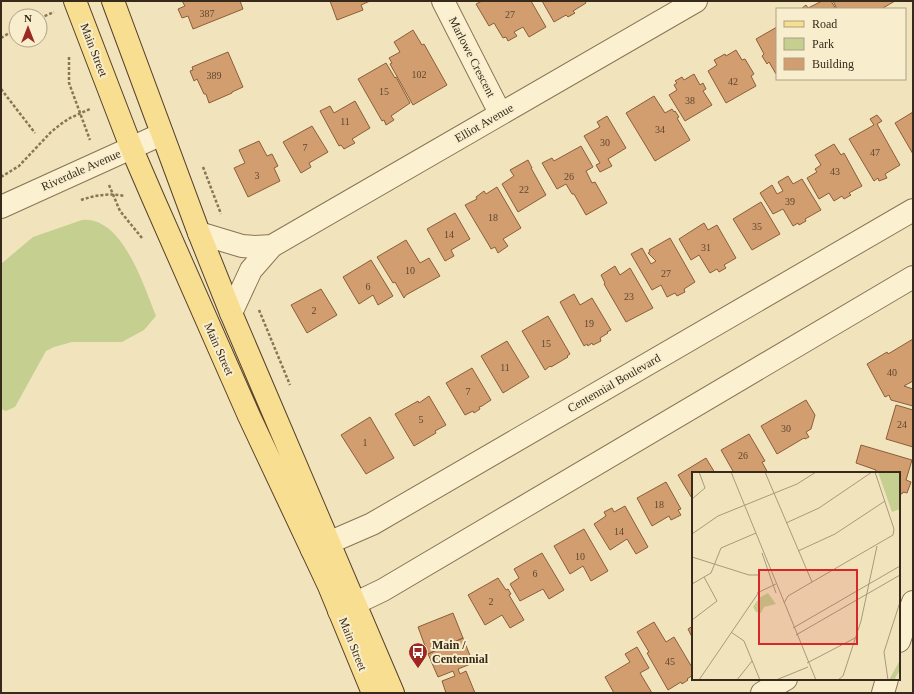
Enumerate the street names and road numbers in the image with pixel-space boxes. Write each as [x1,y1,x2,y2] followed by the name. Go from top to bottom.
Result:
[446,14,499,100] street label: Marlowe Crescent
[77,21,111,79] street label: Main Street
[452,101,516,145] street label: Elliot Avenue
[39,146,123,194] street label: Riverdale Avenue
[201,320,237,378] street label: Main Street
[565,351,663,415] street label: Centennial Boulevard
[336,615,370,673] street label: Main Street

